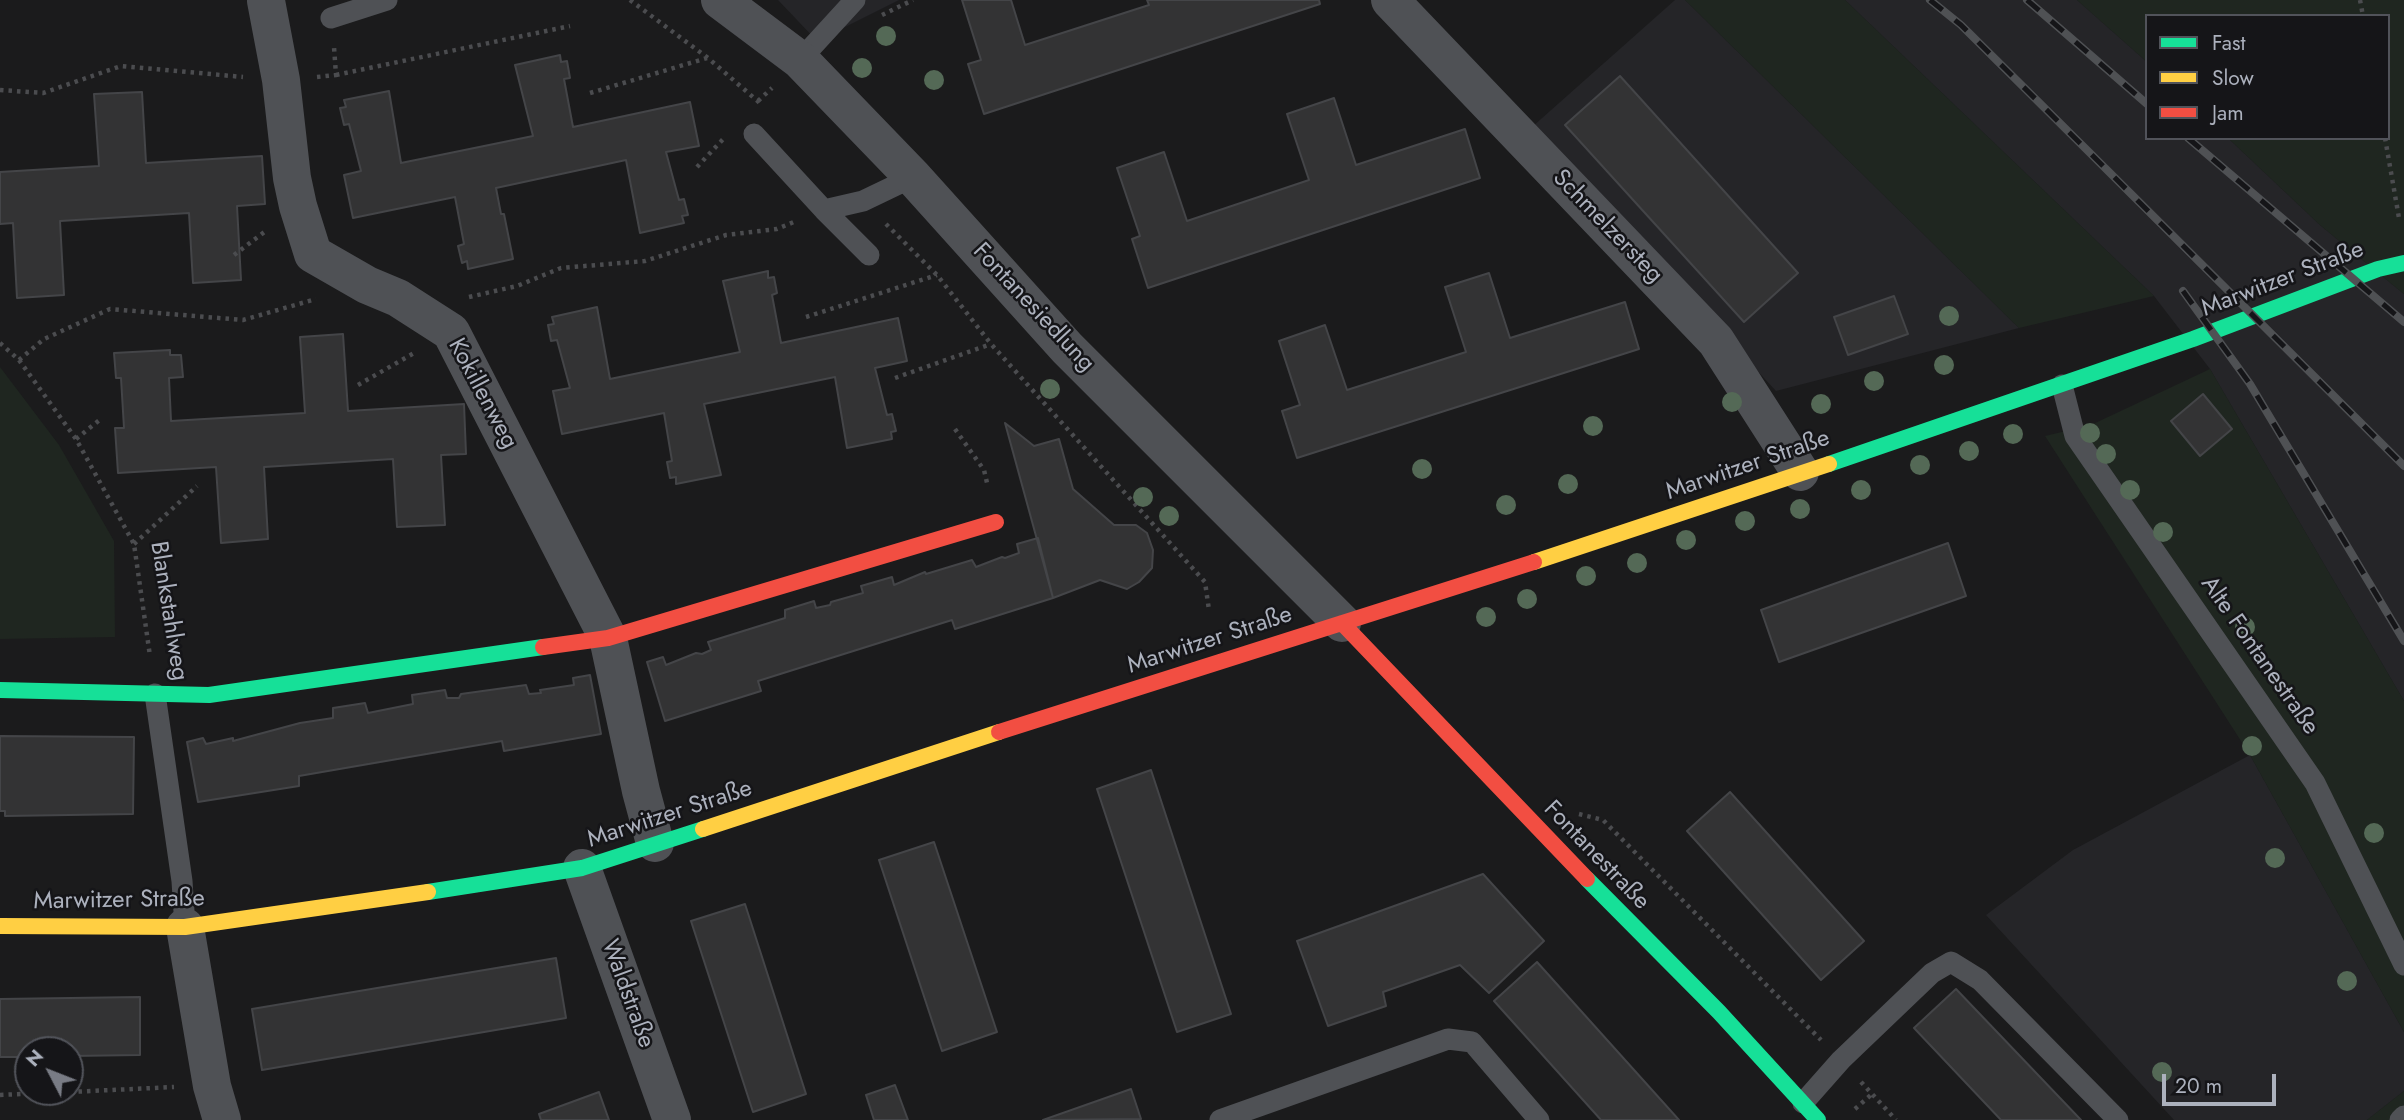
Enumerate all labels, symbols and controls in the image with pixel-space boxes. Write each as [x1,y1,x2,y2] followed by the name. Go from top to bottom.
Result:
[2145,14,2390,140] legend
[2212,28,2245,58] text: Fast
[2212,63,2254,93] text: Slow
[2212,98,2244,128] text: Jam
[1546,164,1668,290] street label: Schmelzersteg
[2198,236,2368,324] street label: Marwitzer Straße
[966,238,1100,378] street label: Fontanesiedlung
[441,334,523,454] street label: Kokillenweg
[1662,424,1834,508] street label: Marwitzer Straße
[143,539,193,683] street label: Blankstahlweg
[2194,571,2324,741] street label: Alte Fontanestraße
[1124,601,1296,681] street label: Marwitzer Straße
[584,775,756,855] street label: Marwitzer Straße
[1537,796,1655,916] street label: Fontanestraße
[33,885,205,917] street label: Marwitzer Straße
[594,936,660,1052] street label: Waldstraße
[14,1036,84,1106] north arrow
[19,1043,50,1073] text: N
[2166,1060,2280,1104] scale bar
[2175,1071,2222,1101] text: 20 m

